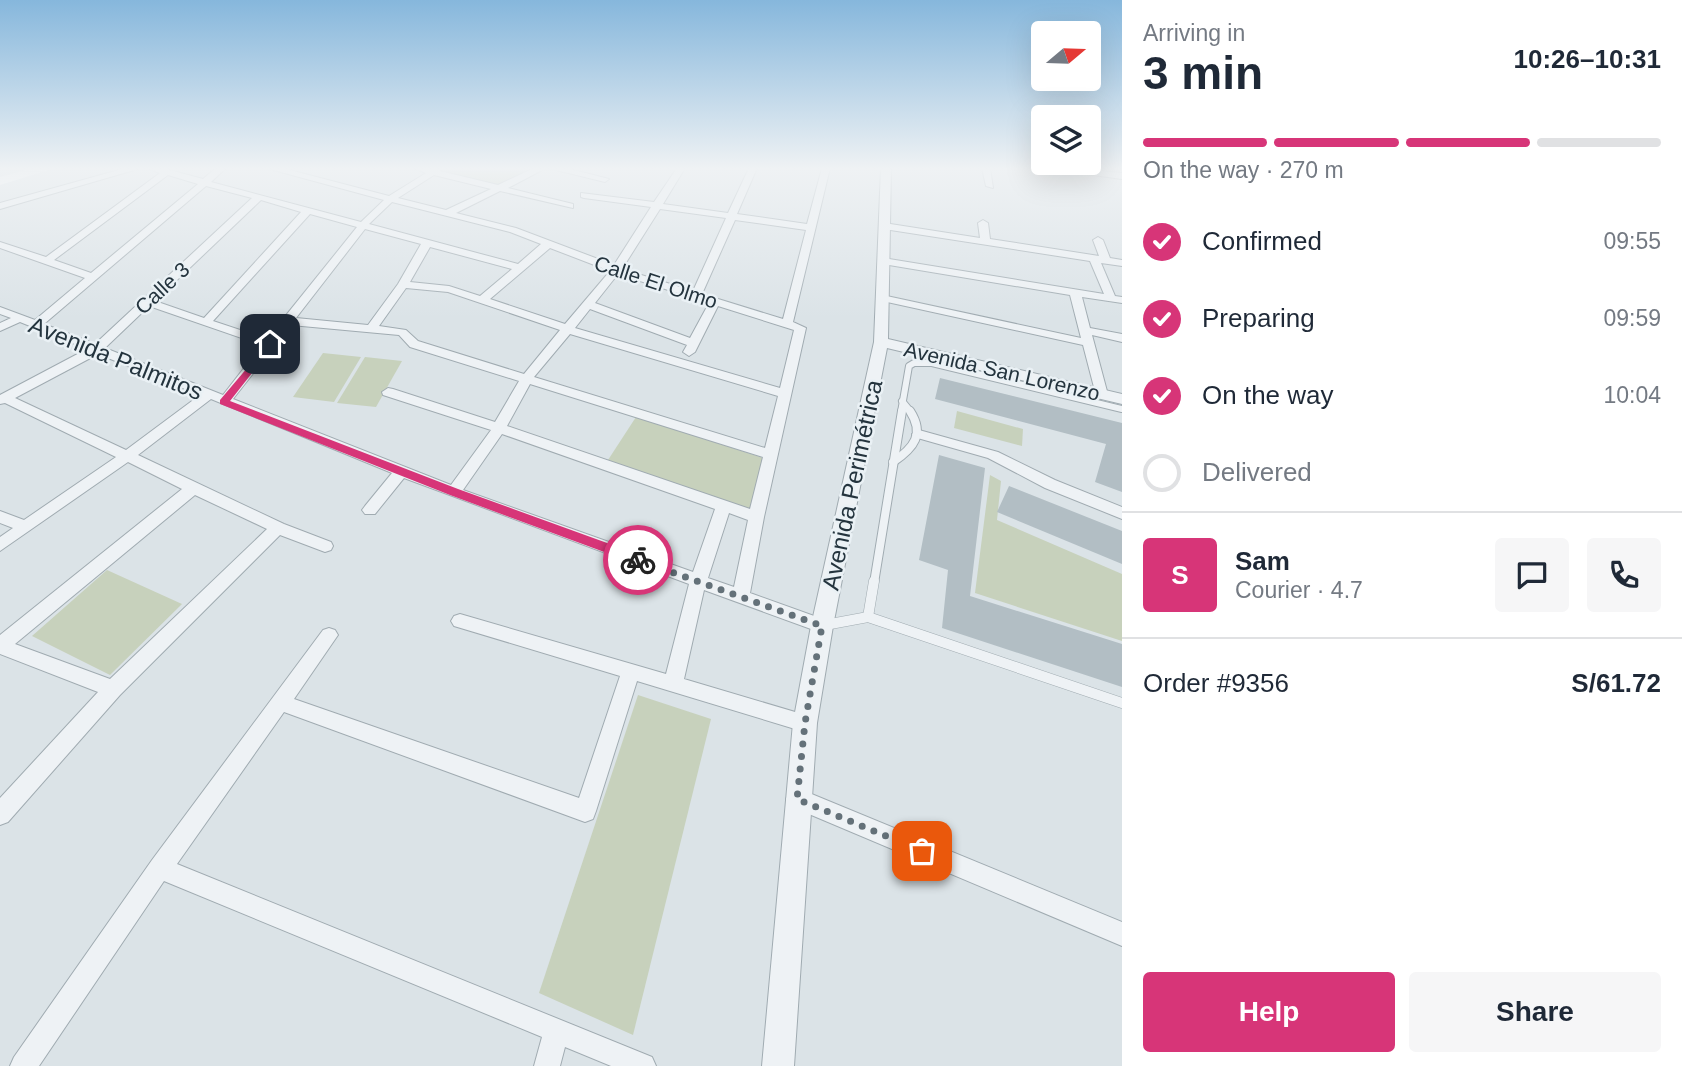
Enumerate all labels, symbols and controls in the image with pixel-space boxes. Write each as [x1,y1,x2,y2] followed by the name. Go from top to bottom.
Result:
[1143,20,1245,46] text: Arriving in
[1031,21,1101,91] north arrow
[1031,21,1101,175] map controls
[1514,44,1661,74] text: 10:26–10:31
[1143,47,1263,99] text: 3 min
[1031,105,1101,175] button: layers
[1143,157,1344,183] text: On the way · 270 m
[1143,223,1181,261] icon: check
[1202,226,1322,256] text: Confirmed
[1603,228,1661,254] text: 09:55
[591,251,721,313] street label: Calle El Olmo
[130,257,194,319] street label: Calle 3
[1143,300,1181,338] icon: check
[1202,303,1315,333] text: Preparing
[1603,305,1661,331] text: 09:59
[25,311,207,405] street label: Avenida Palmitos
[240,314,300,374] pin
[251,325,289,363] icon: home
[902,337,1102,405] street label: Avenida San Lorenzo
[817,377,888,593] street label: Avenida Perimétrica
[1143,377,1181,415] icon: check
[1202,380,1334,410] text: On the way
[1603,382,1661,408] text: 10:04
[1202,457,1312,487] text: Delivered
[603,525,673,595] courier
[1495,538,1569,612] button: chat
[1587,538,1661,612] button: phone
[619,541,657,579] icon: bike
[1235,546,1290,576] text: Sam
[1171,560,1189,590] text: S
[1235,577,1363,603] text: Courier · 4.7
[1143,668,1289,698] text: Order #9356
[1571,668,1661,698] text: S/61.72
[892,821,952,881] pin
[903,832,941,870] icon: bag
[1143,972,1395,1052] button: Help
[1409,972,1661,1052] button: Share

